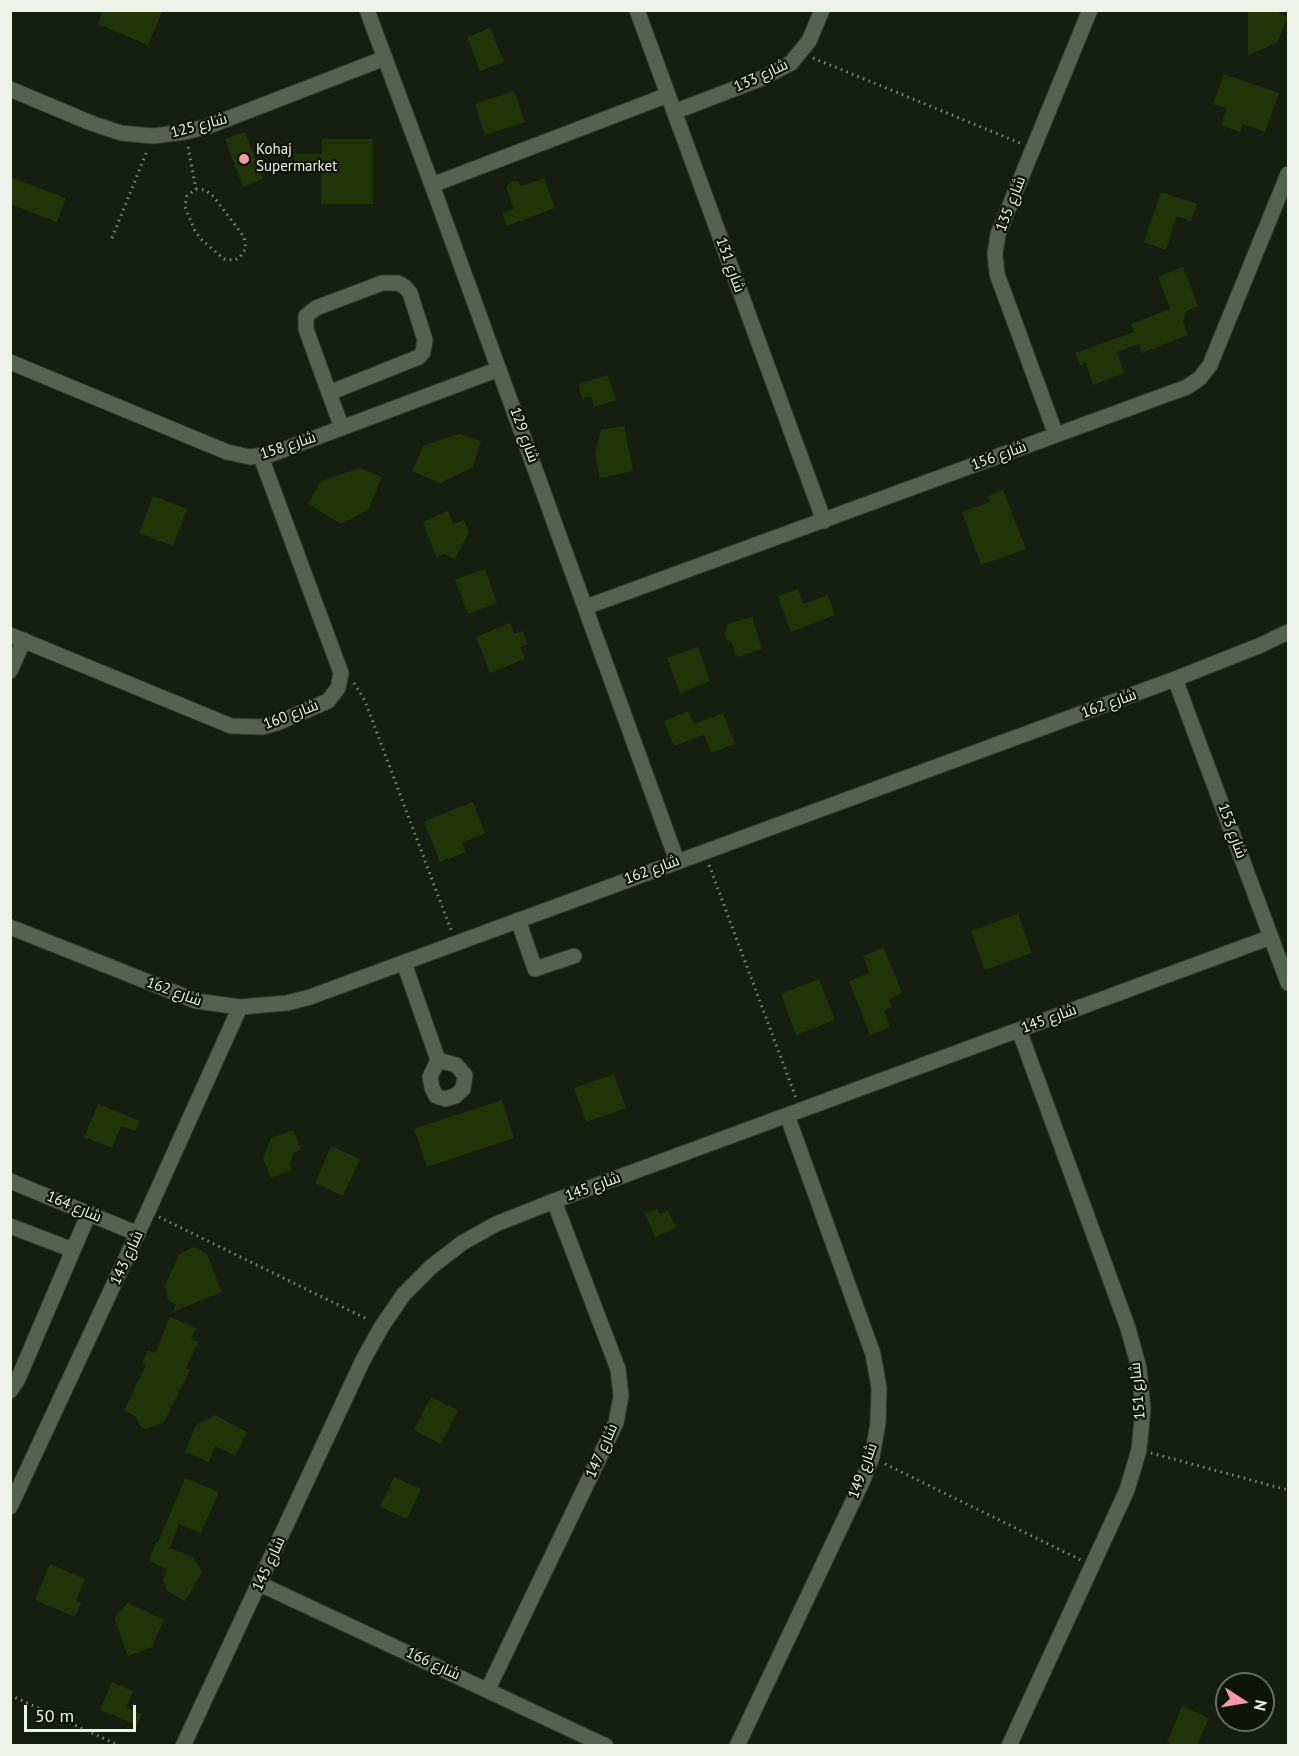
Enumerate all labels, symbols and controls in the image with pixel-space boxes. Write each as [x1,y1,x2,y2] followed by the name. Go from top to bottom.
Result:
[731,56,791,96] street label: شارع 133
[169,110,229,142] street label: شارع 125
[256,141,337,176] place label: Kohaj Supermarket
[237,152,251,166] marker: Kohaj Supermarket
[992,174,1030,234] street label: شارع 135
[712,235,748,295] street label: شارع 131
[506,405,542,465] street label: شارع 129
[258,429,318,463] street label: شارع 158
[969,438,1029,474] street label: شارع 156
[1079,686,1139,722] street label: شارع 162
[261,696,321,734] street label: شارع 160
[1214,801,1250,861] street label: شارع 153
[622,852,682,888] street label: شارع 162
[144,974,204,1010] street label: شارع 162
[1019,1001,1079,1037] street label: شارع 145
[563,1169,623,1205] street label: شارع 145
[44,1187,104,1227] street label: شارع 164
[107,1228,147,1288] street label: شارع 143
[1127,1362,1149,1420] street label: شارع 151
[582,1421,622,1481] street label: شارع 147
[845,1441,881,1501] street label: شارع 149
[249,1534,289,1594] street label: شارع 145
[403,1644,463,1684] street label: شارع 166
[1215,1672,1275,1732] north arrow
[27,1693,140,1731] scale bar
[1250,1698,1272,1713] text: N
[35,1704,74,1727] text: 50 m

